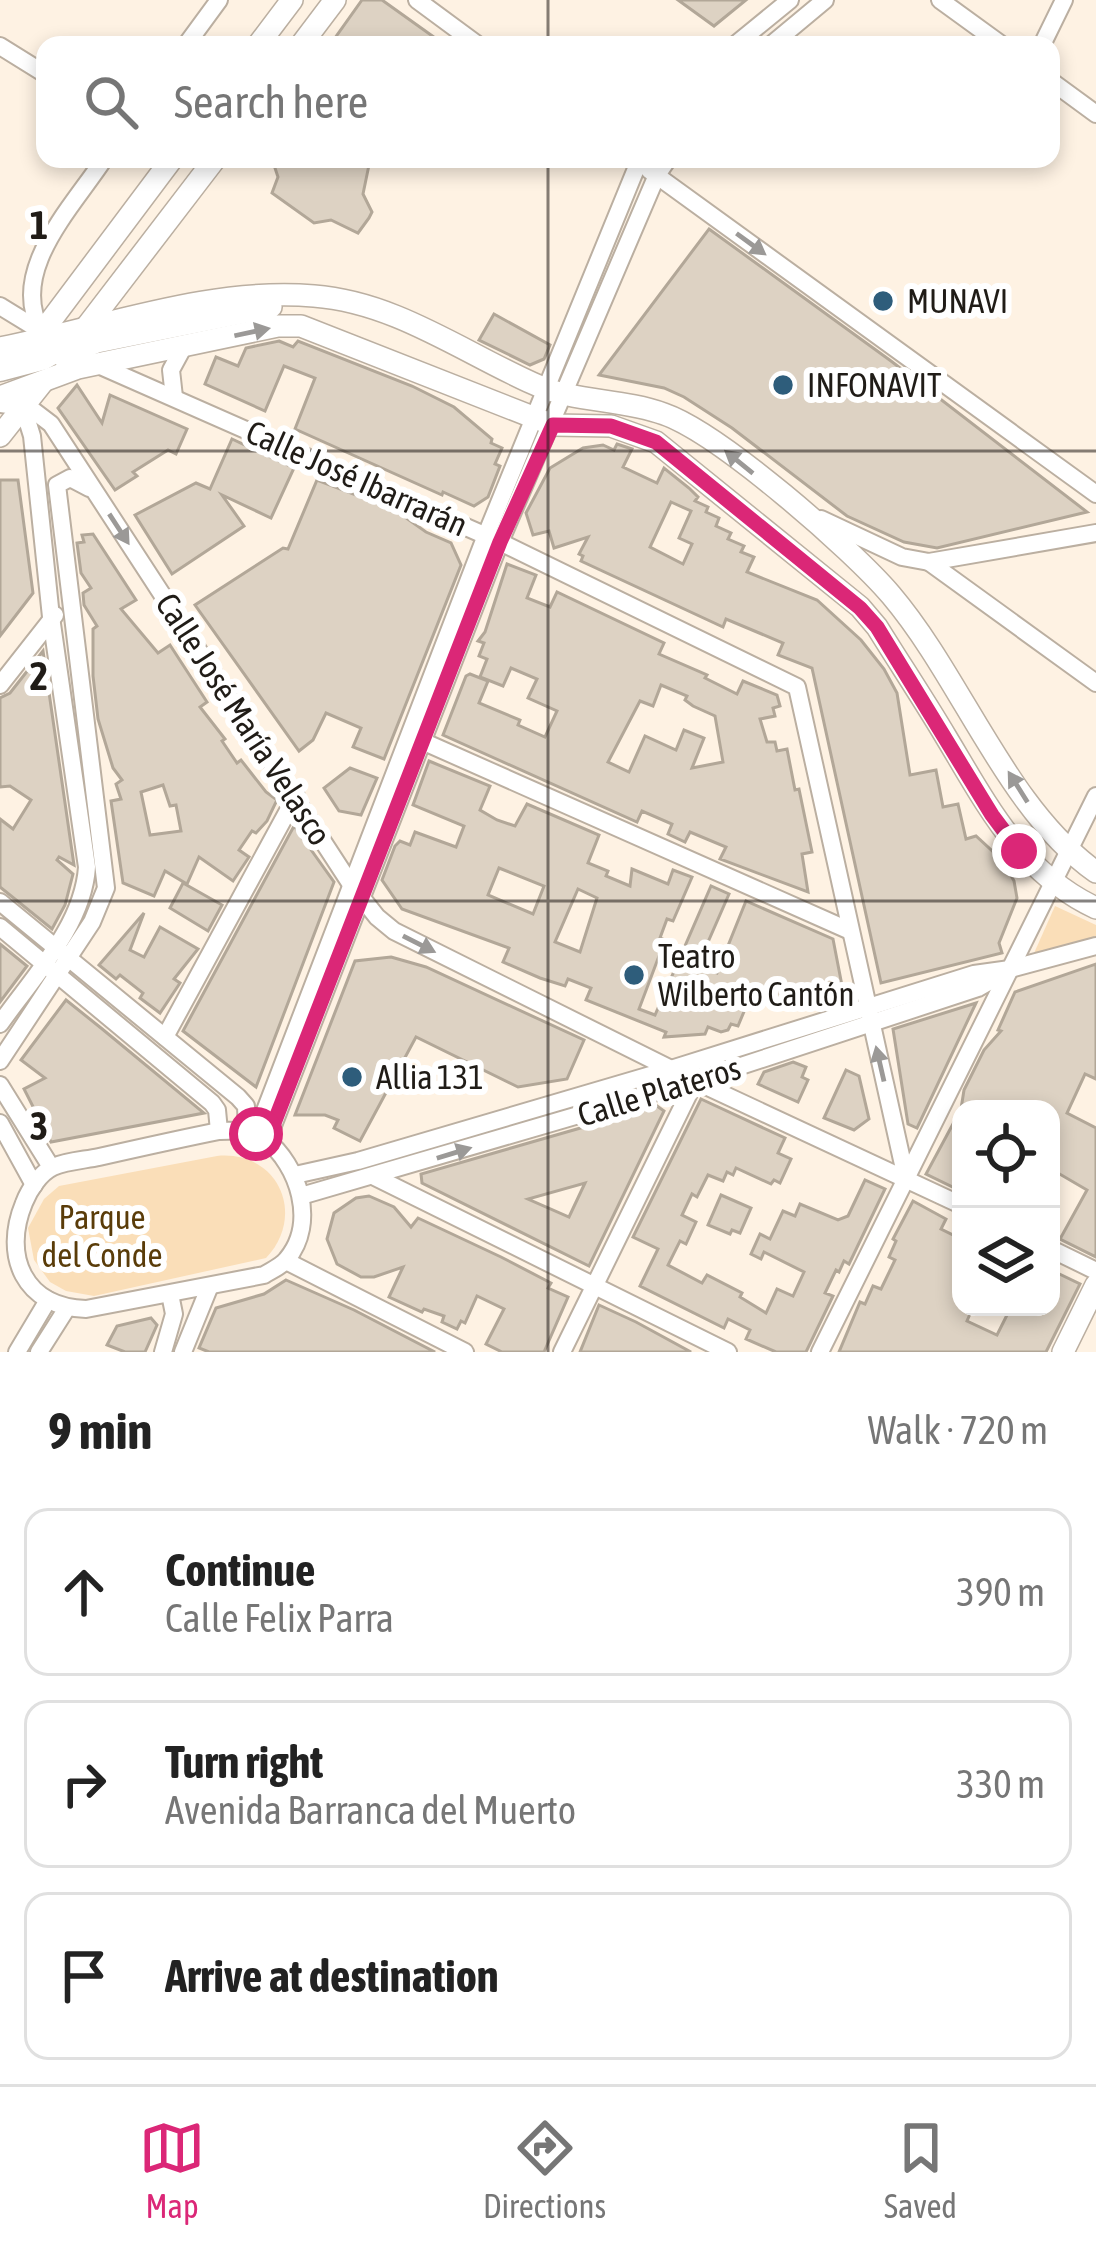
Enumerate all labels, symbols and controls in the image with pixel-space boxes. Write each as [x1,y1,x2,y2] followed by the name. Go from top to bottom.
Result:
[36,36,1060,168] search box
[78,69,144,135] icon: search
[174,76,368,128] text: Search here
[30,203,48,247] text: 1
[735,232,767,255] one-way arrow
[907,282,1008,320] place label: MUNAVI
[870,288,896,314] marker: MUNAVI
[234,321,272,340] one-way arrow
[807,366,942,404] place label: INFONAVIT
[770,372,796,398] marker: INFONAVIT
[241,412,473,544] street label: Calle José Ibarrarán
[724,450,755,475] one-way arrow
[108,512,130,545] one-way arrow
[148,586,340,852] street label: Calle José María Velasco
[30,654,48,698] text: 2
[1008,770,1030,803] one-way arrow
[992,824,1046,878] route end
[401,933,436,953] one-way arrow
[658,937,854,1013] place label: Teatro Wilberto Cantón
[621,962,647,988] marker: Teatro Wilberto Cantón
[870,1045,889,1083] one-way arrow
[573,1048,745,1134] street label: Calle Plateros
[376,1058,484,1096] place label: Allia 131
[339,1064,365,1090] marker: Allia 131
[952,1100,1060,1316] map controls
[952,1100,1060,1208] button: locate
[30,1104,48,1148] text: 3
[229,1107,283,1161] route start
[436,1143,473,1161] one-way arrow
[42,1198,162,1274] park label: Parque del Conde
[952,1208,1060,1316] button: layers
[48,1401,152,1460] text: 9 min
[868,1408,1048,1452] text: Walk · 720 m
[165,1544,316,1596] text: Continue
[51,1559,117,1625] icon: ahead
[957,1570,1045,1614] text: 390 m
[165,1596,394,1640] text: Calle Felix Parra
[165,1736,323,1788] text: Turn right
[51,1751,117,1817] icon: right
[957,1762,1045,1806] text: 330 m
[165,1788,576,1832] text: Avenida Barranca del Muerto
[51,1943,117,2009] icon: arrive
[165,1950,499,2002] text: Arrive at destination
[139,2115,205,2225] tab: Map
[483,2115,606,2225] tab: Directions
[884,2115,957,2225] tab: Saved

